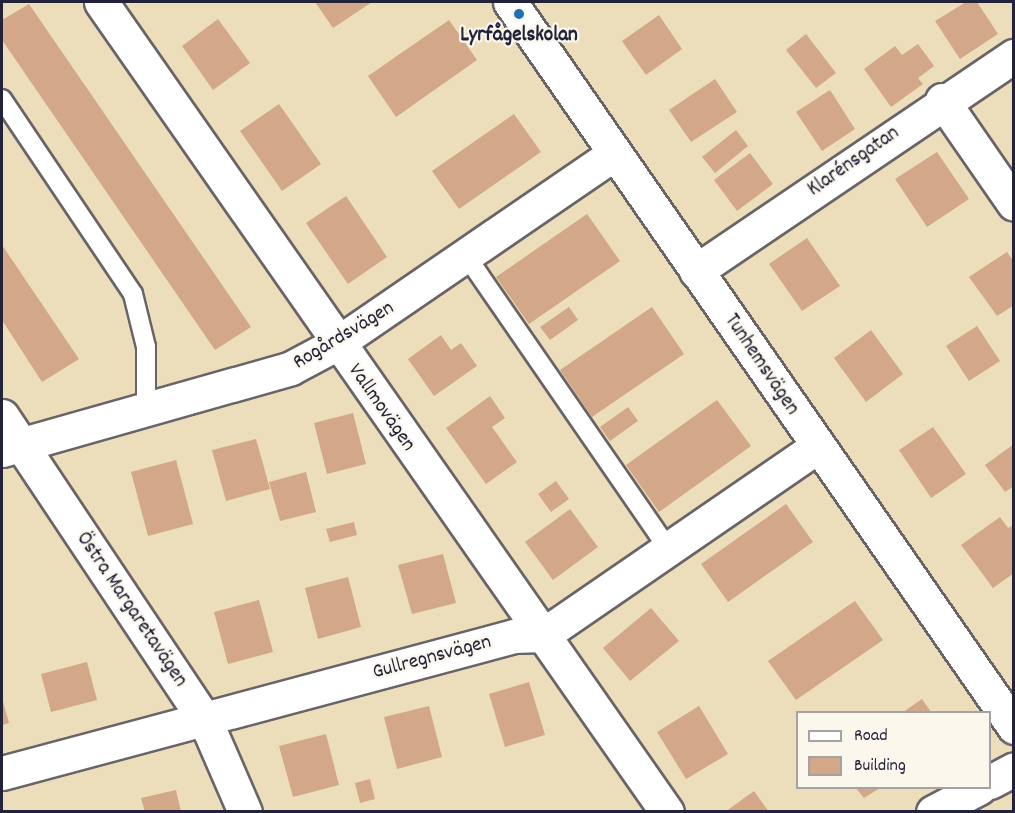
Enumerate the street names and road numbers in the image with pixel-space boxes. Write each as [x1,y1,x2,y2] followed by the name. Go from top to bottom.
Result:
[803,121,905,203] street label: Klarénsgatan
[289,296,399,376] street label: Rogårdsvägen
[718,310,804,420] street label: Tunhemsvägen
[342,359,420,457] street label: Vallmovägen
[70,528,192,692] street label: Östra Margaretavägen
[370,630,494,686] street label: Gullregnsvägen

